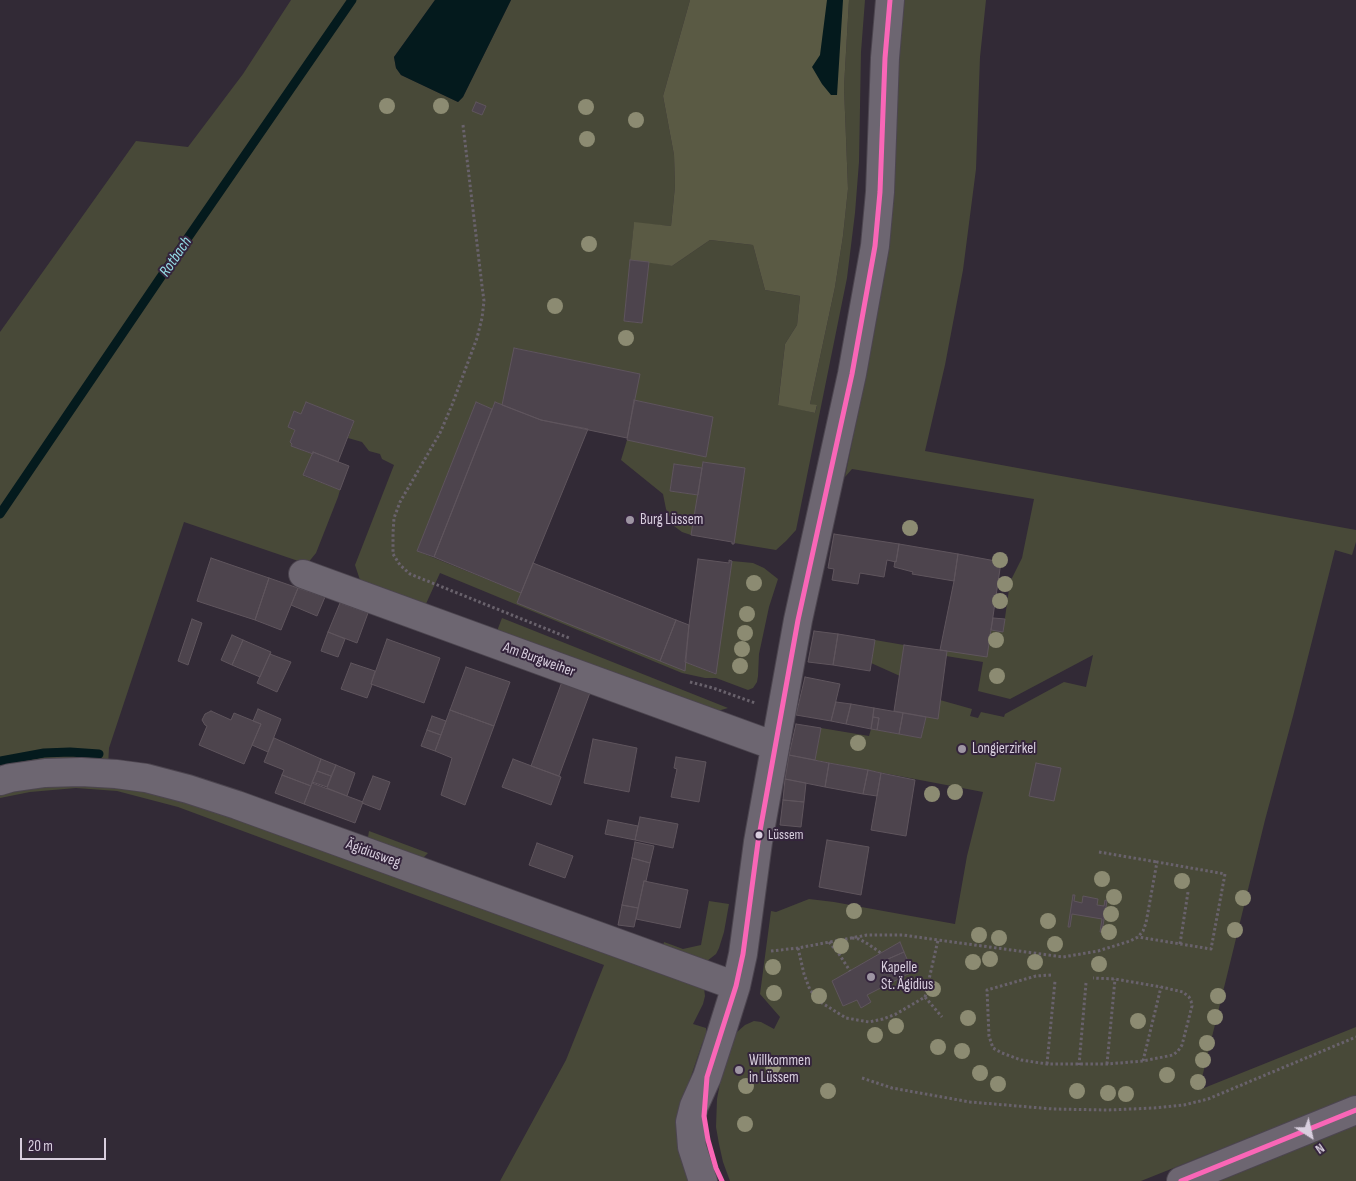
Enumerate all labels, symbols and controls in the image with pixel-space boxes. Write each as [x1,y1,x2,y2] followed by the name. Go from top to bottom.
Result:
[156,233,196,281] water label: Rotbach
[640,511,703,529] place label: Burg Lüssem
[624,514,636,526] marker: Burg Lüssem
[501,639,577,681] street label: Am Burgweiher
[972,740,1036,758] place label: Longierzirkel
[956,743,968,755] marker: Longierzirkel
[768,827,804,843] place label: Lüssem
[754,830,764,840] marker: Lüssem
[343,836,403,872] street label: Ägidiusweg
[881,959,933,994] place label: Kapelle St. Ägidius
[865,971,877,983] marker: Kapelle St. Ägidius
[749,1052,811,1087] place label: Willkommen in Lüssem
[733,1064,745,1076] marker: Willkommen in Lüssem
[1286,1111,1336,1161] north arrow
[22,1128,109,1160] scale bar
[28,1137,53,1156] text: 20 m
[1312,1140,1328,1158] text: N

